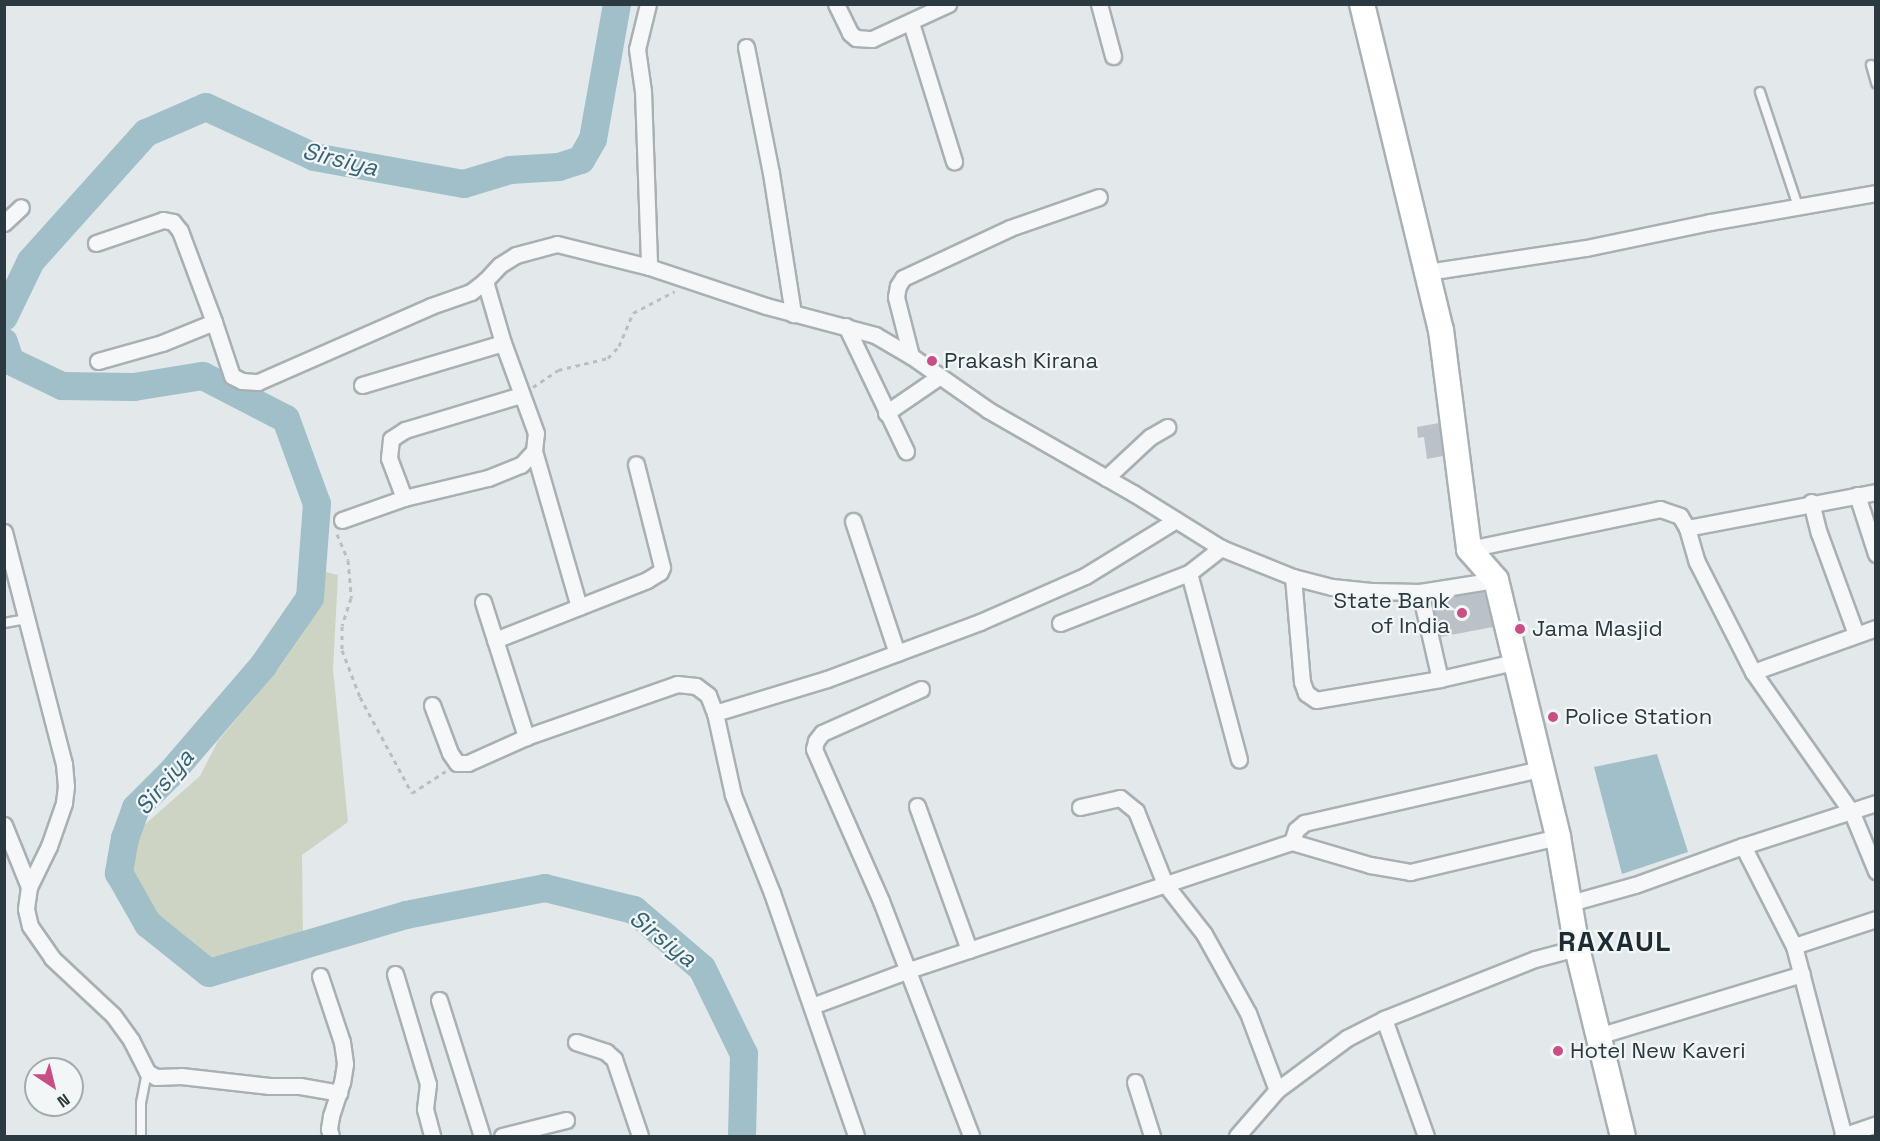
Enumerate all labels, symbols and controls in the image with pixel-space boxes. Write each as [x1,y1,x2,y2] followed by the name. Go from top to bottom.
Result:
[299,136,381,182] water label: Sirsiya
[944,348,1098,374] place label: Prakash Kirana
[925,354,939,368] marker: Prakash Kirana
[1334,587,1450,638] place label: State Bank of India
[1455,606,1469,620] marker: State Bank of India
[1532,616,1663,642] place label: Jama Masjid
[1513,622,1527,636] marker: Jama Masjid
[1565,704,1712,730] place label: Police Station
[1546,710,1560,724] marker: Police Station
[128,743,200,821] water label: Sirsiya
[624,903,702,973] water label: Sirsiya
[1558,924,1672,958] district label: RAXAUL
[1570,1038,1746,1064] place label: Hotel New Kaveri
[1551,1044,1565,1058] marker: Hotel New Kaveri
[24,1057,84,1117] north arrow
[53,1089,74,1112] text: N

